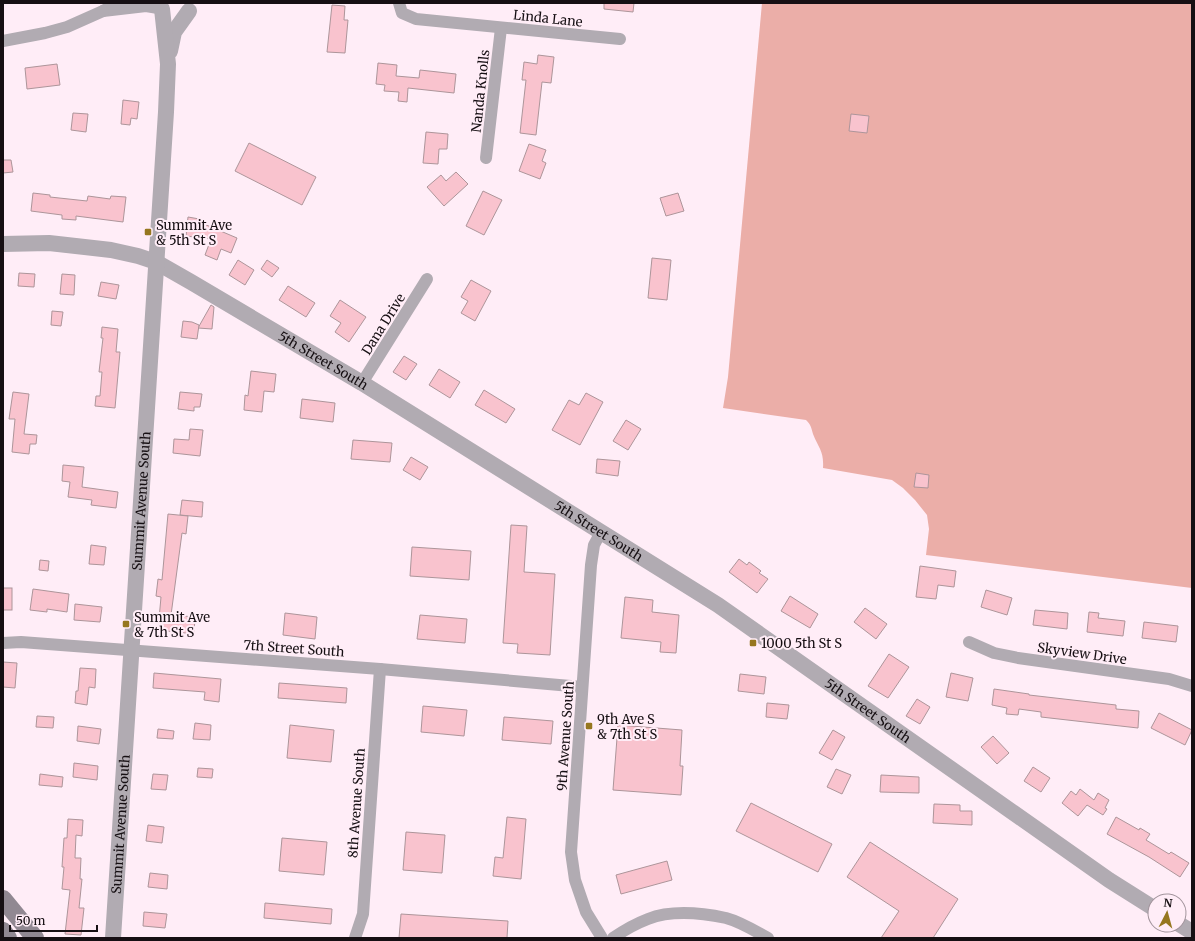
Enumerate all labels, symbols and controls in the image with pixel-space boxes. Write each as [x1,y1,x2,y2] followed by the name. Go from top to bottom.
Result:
[512,6,584,31] street label: Linda Lane
[468,49,493,133] street label: Nanda Knolls
[156,217,232,249] place label: Summit Ave & 5th St S
[143,227,153,237] marker: Summit Ave & 5th St S
[358,290,409,358] street label: Dana Drive
[275,327,371,394] street label: 5th Street South
[129,430,155,571] street label: Summit Avenue South
[551,497,646,565] street label: 5th Street South
[134,609,210,641] place label: Summit Ave & 7th St S
[121,619,131,629] marker: Summit Ave & 7th St S
[761,635,842,652] place label: 1000 5th St S
[243,636,345,661] street label: 7th Street South
[748,638,758,648] marker: 1000 5th St S
[1036,639,1128,668] street label: Skyview Drive
[821,675,914,747] street label: 5th Street South
[553,680,578,792] street label: 9th Avenue South
[597,711,658,743] place label: 9th Ave S & 7th St S
[584,721,594,731] marker: 9th Ave S & 7th St S
[344,747,369,859] street label: 8th Avenue South
[108,754,134,894] street label: Summit Avenue South
[1147,893,1187,933] north arrow
[1163,896,1173,911] text: N
[10,907,97,933] scale bar
[16,913,45,928] text: 50 m

